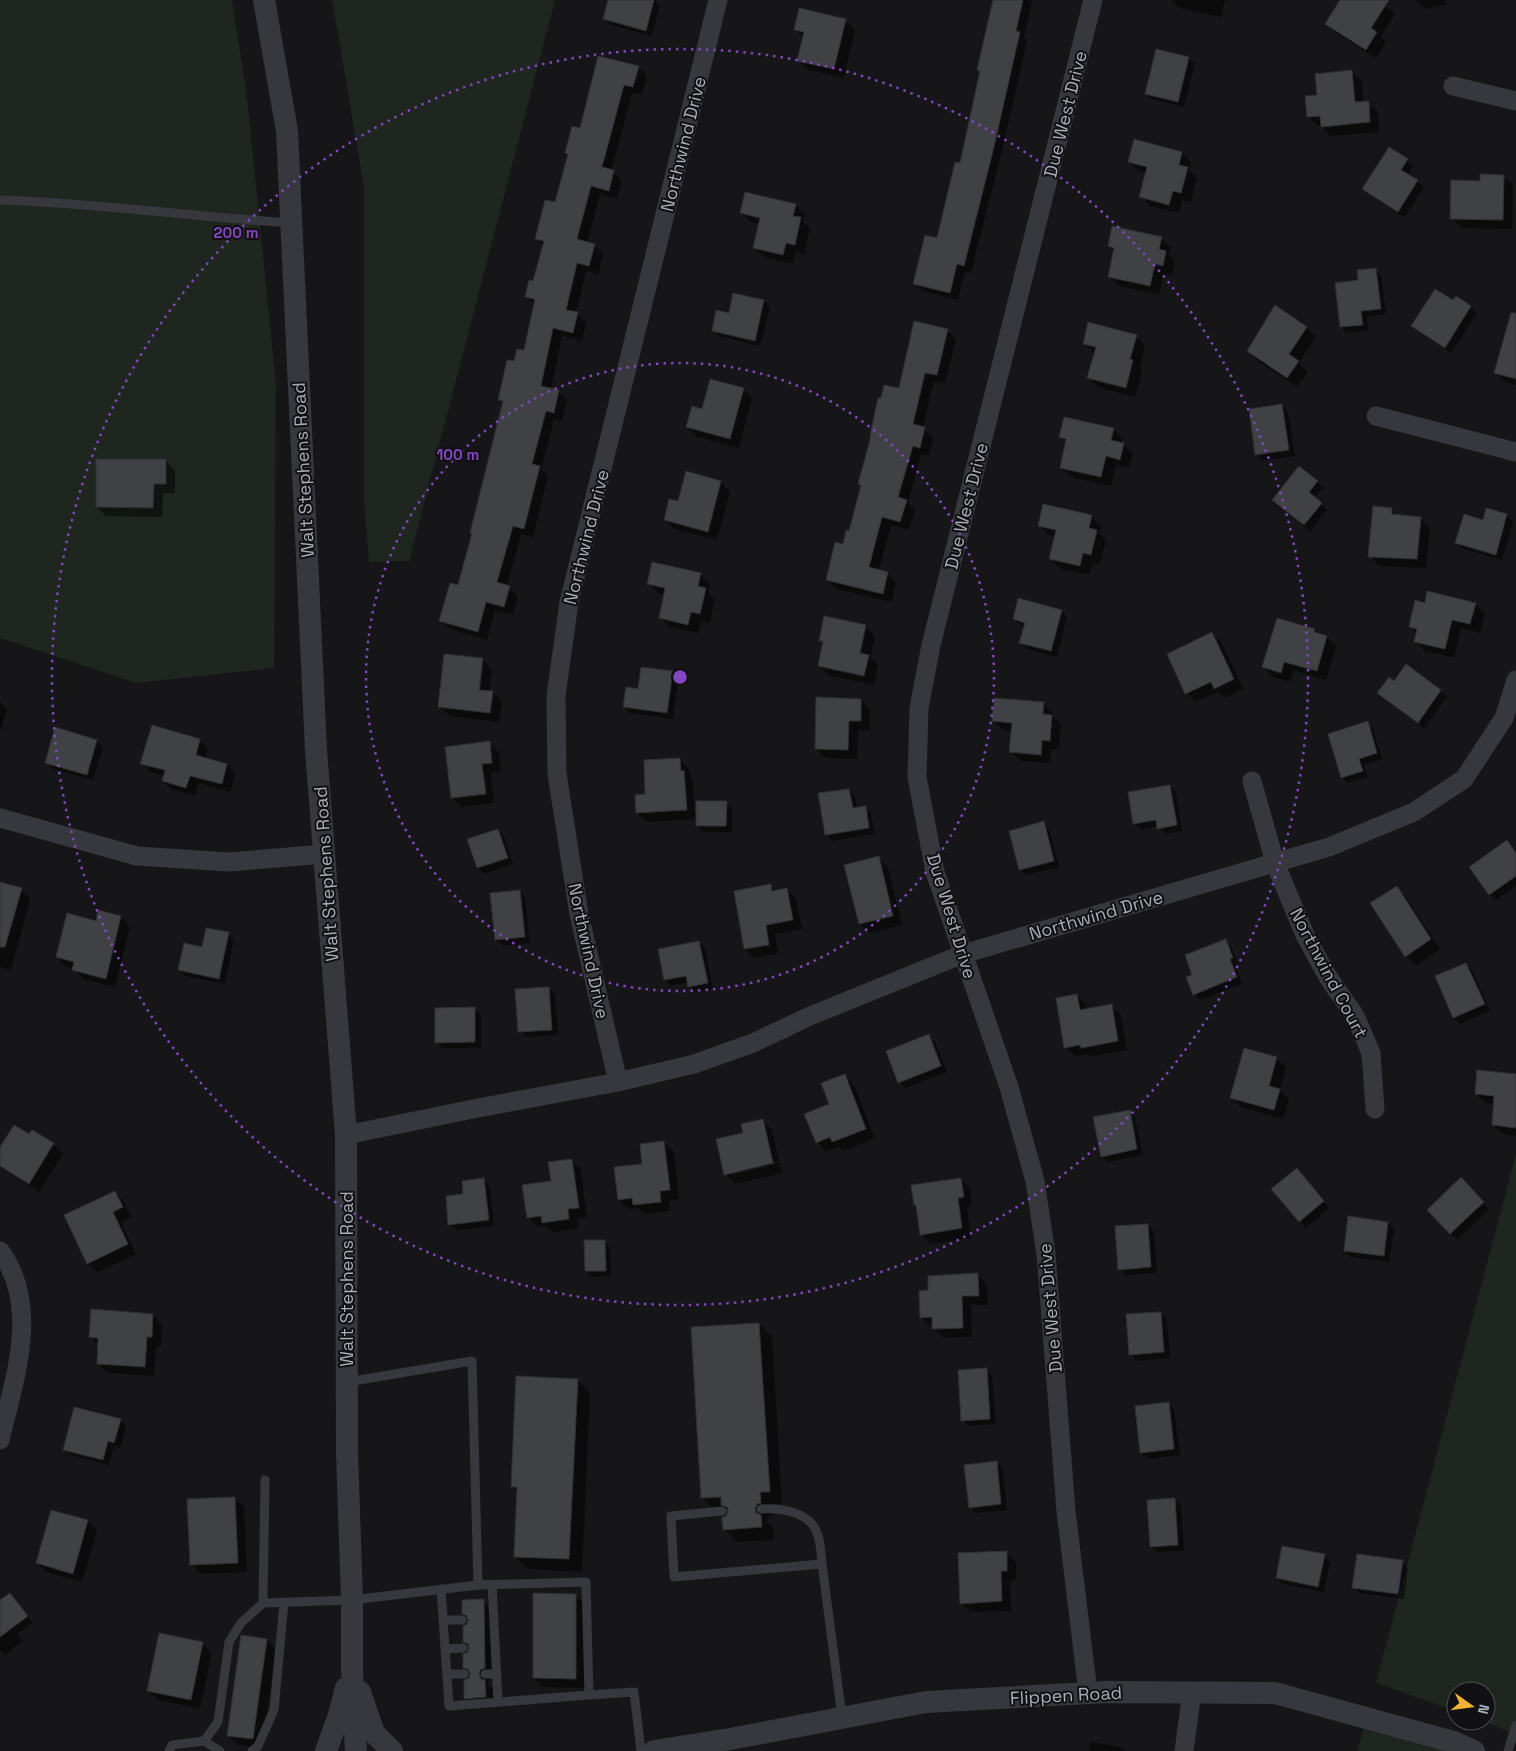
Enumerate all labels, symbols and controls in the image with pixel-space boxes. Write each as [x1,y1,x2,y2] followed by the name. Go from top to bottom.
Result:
[1038,48,1092,180] street label: Due West Drive
[655,74,711,214] street label: Northwind Drive
[214,223,258,242] text: 200 m
[287,382,319,558] street label: Walt Stephens Road
[939,440,993,572] street label: Due West Drive
[437,445,479,464] text: 100 m
[558,467,614,607] street label: Northwind Drive
[671,668,689,686] centre of rings
[308,786,344,962] street label: Walt Stephens Road
[922,851,982,981] street label: Due West Drive
[563,881,615,1021] street label: Northwind Drive
[1026,885,1166,945] street label: Northwind Drive
[1285,904,1373,1042] street label: Northwind Court
[335,1191,358,1367] street label: Walt Stephens Road
[1033,1242,1067,1374] street label: Due West Drive
[1009,1681,1123,1709] street label: Flippen Road
[1446,1681,1496,1731] north arrow
[1474,1702,1493,1716] text: N

